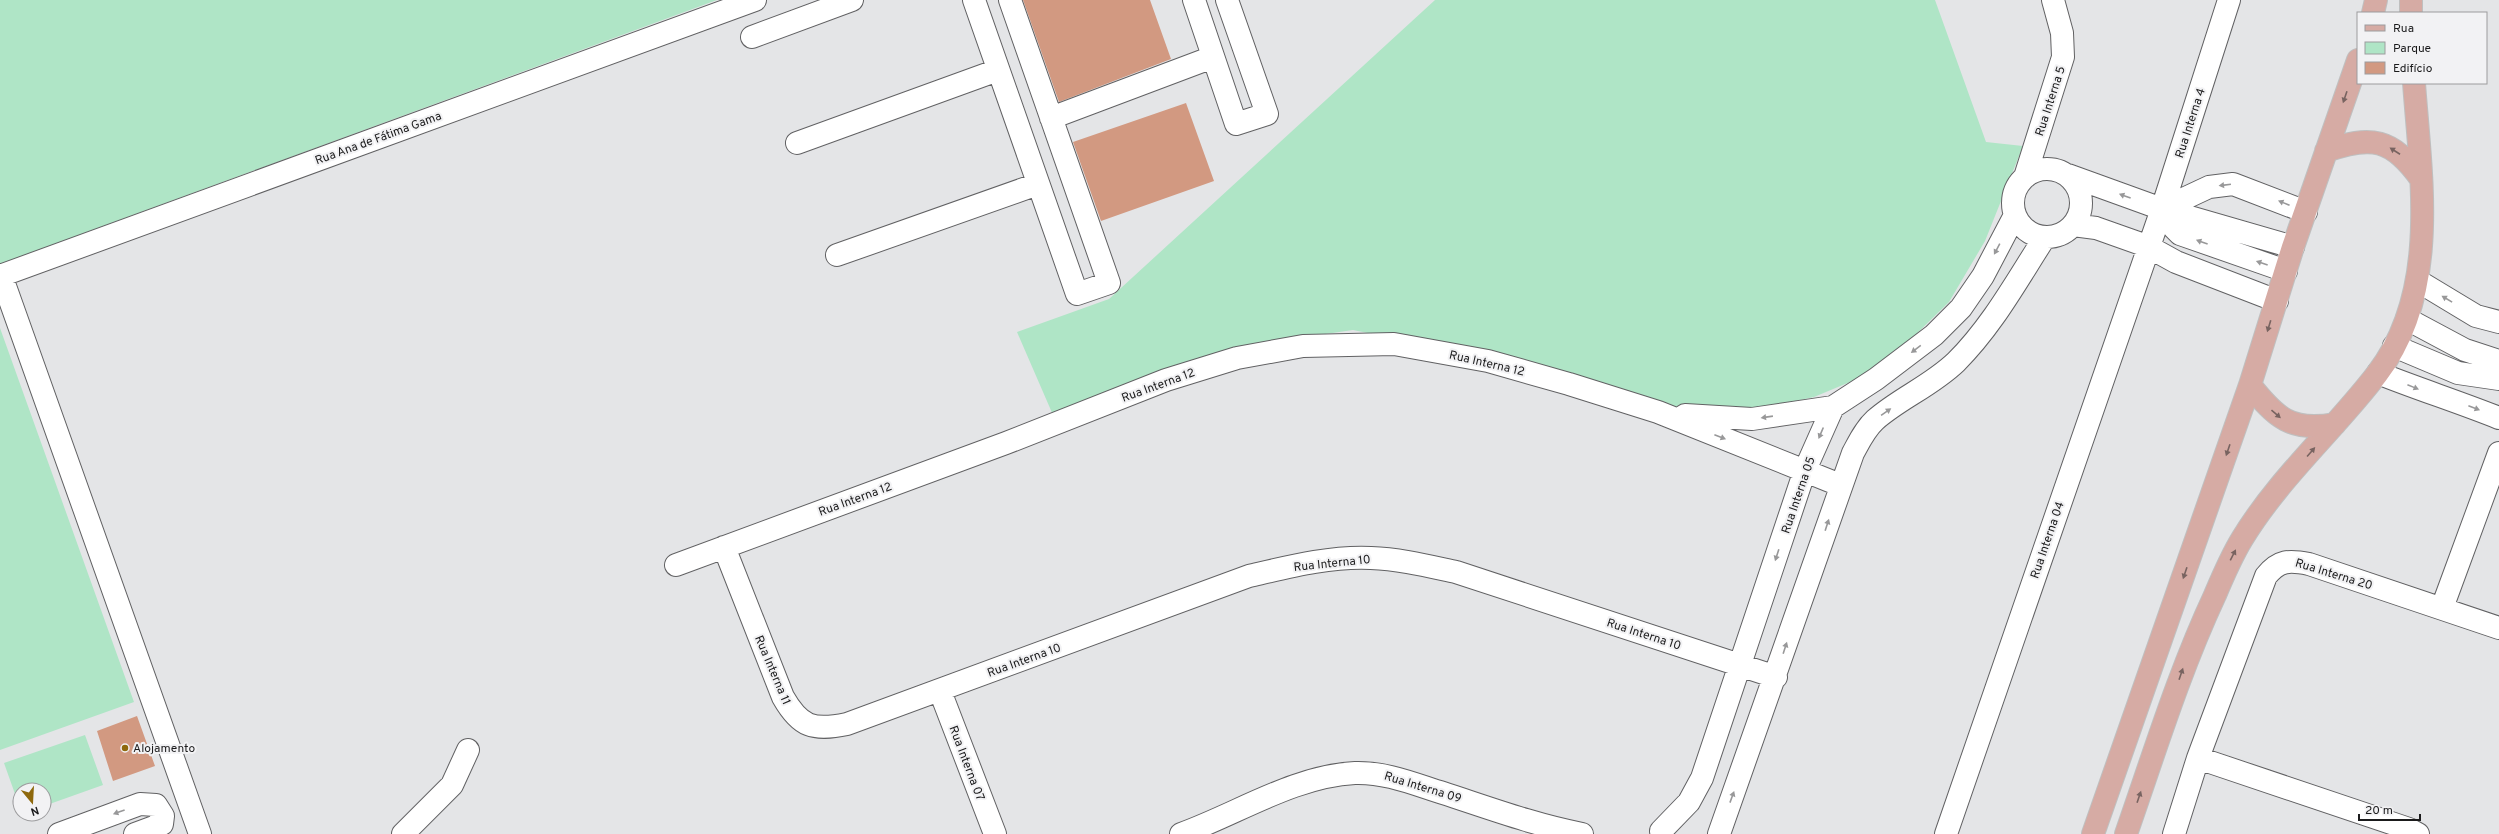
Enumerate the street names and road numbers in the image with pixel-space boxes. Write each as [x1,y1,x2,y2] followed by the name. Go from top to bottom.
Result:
[2032,64,2070,138] street label: Rua Interna 5
[2172,86,2210,160] street label: Rua Interna 4
[313,109,444,169] street label: Rua Ana de Fátima Gama
[1447,348,1526,380] street label: Rua Interna 12
[1119,365,1197,407] street label: Rua Interna 12
[1778,455,1820,536] street label: Rua Interna 05
[816,479,894,521] street label: Rua Interna 12
[2027,500,2069,581] street label: Rua Interna 04
[1293,552,1371,576] street label: Rua Interna 10
[2293,556,2374,594] street label: Rua Interna 20
[1604,615,1683,655] street label: Rua Interna 10
[750,633,794,708] street label: Rua Interna 11
[985,640,1063,682] street label: Rua Interna 10
[944,724,988,803] street label: Rua Interna 07
[1382,769,1463,807] street label: Rua Interna 09

